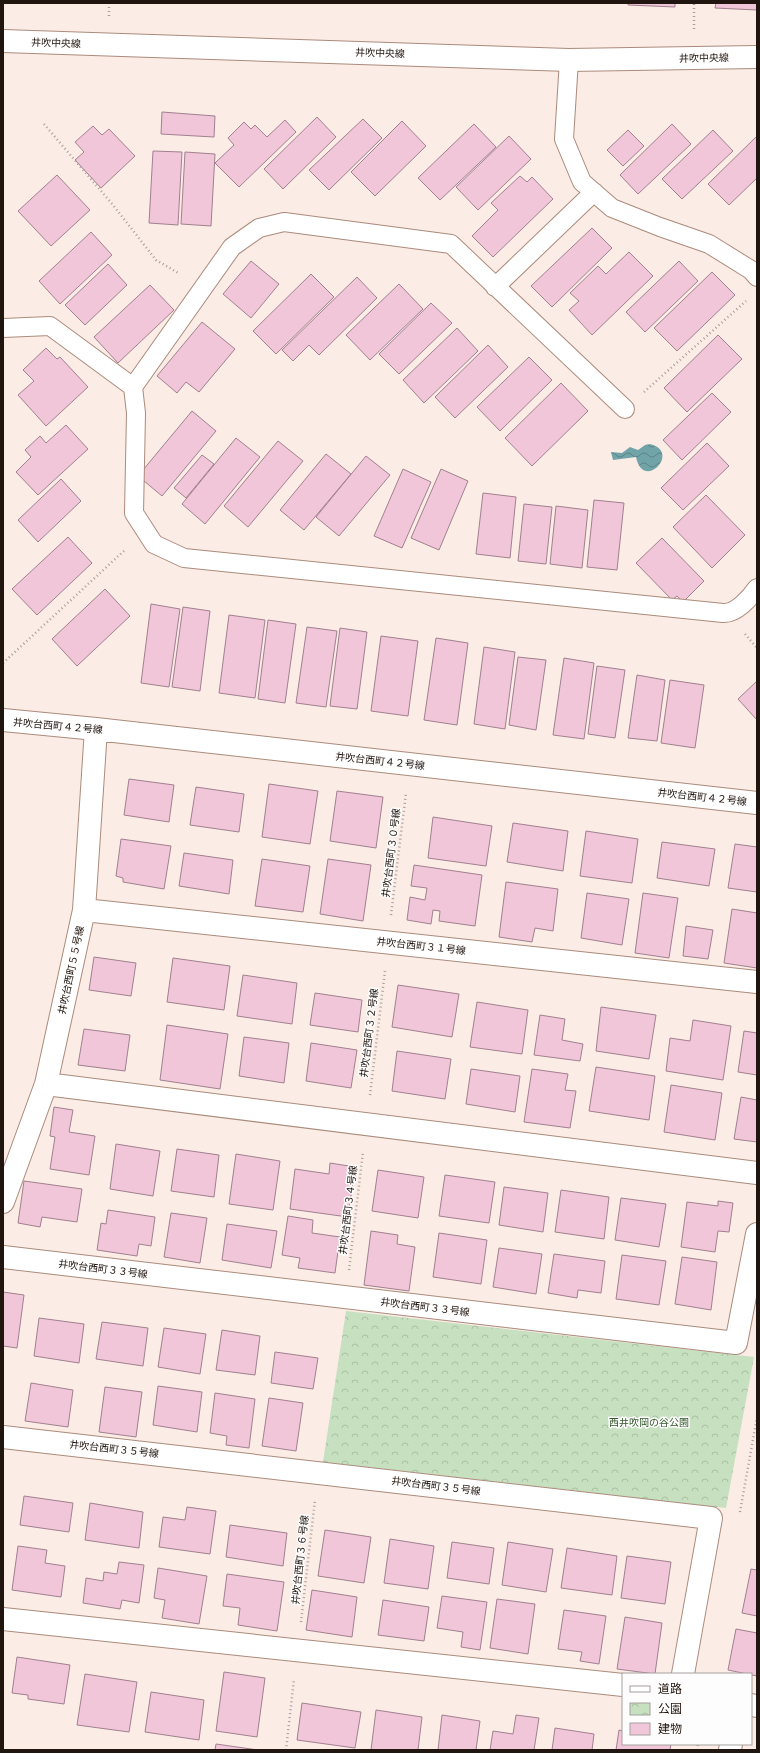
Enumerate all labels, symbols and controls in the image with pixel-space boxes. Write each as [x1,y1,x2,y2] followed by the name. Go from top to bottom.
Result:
[31,36,81,50] street label: 井吹中央線
[355,46,405,60] street label: 井吹中央線
[679,51,729,65] street label: 井吹中央線
[13,716,103,736] street label: 井吹台西町４２号線
[335,750,425,772] street label: 井吹台西町４２号線
[657,786,747,808] street label: 井吹台西町４２号線
[379,808,403,898] street label: 井吹台西町３０号線
[55,925,87,1015] street label: 井吹台西町５５号線
[376,935,466,957] street label: 井吹台西町３１号線
[357,988,381,1078] street label: 井吹台西町３２号線
[336,1165,360,1255] street label: 井吹台西町３４号線
[58,1257,148,1281] street label: 井吹台西町３３号線
[380,1295,470,1319] street label: 井吹台西町３３号線
[609,1416,689,1429] park label: 西井吹岡の谷公園
[69,1438,159,1460] street label: 井吹台西町３５号線
[391,1474,481,1498] street label: 井吹台西町３５号線
[289,1515,311,1605] street label: 井吹台西町３６号線
[622,1673,752,1745] legend
[658,1681,682,1696] text: 道路
[658,1701,682,1716] text: 公園
[658,1721,682,1736] text: 建物

